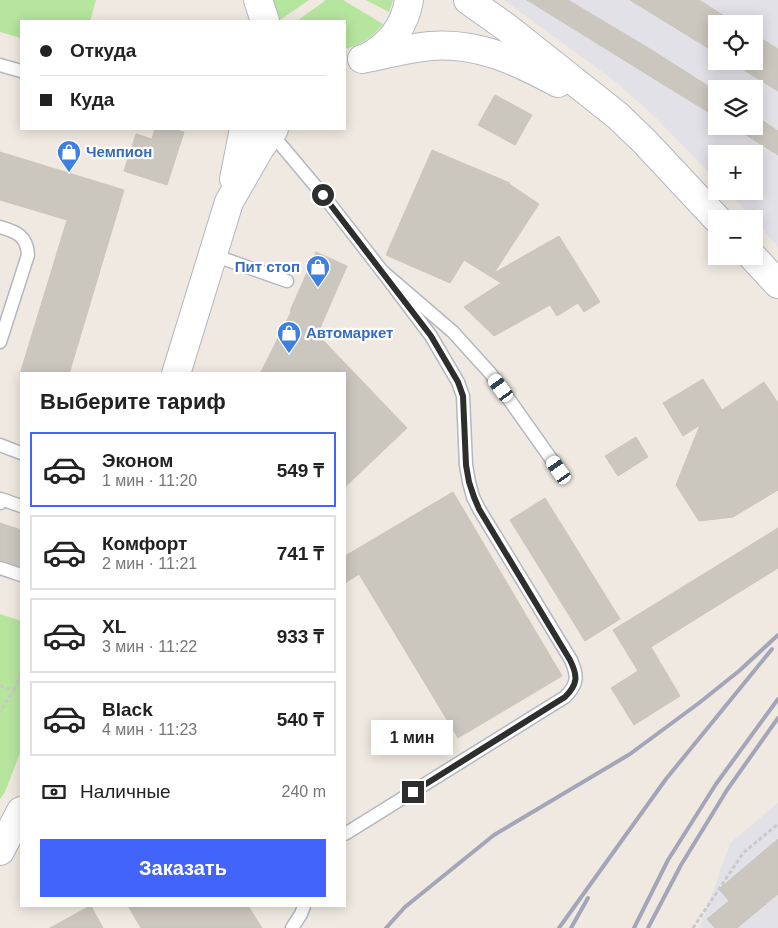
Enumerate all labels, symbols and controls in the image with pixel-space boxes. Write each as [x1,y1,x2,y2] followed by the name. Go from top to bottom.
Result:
[708,15,763,265] map controls
[708,15,763,70] button: locate
[70,40,136,61] text: Откуда
[708,80,763,135] button: layers
[70,89,114,110] text: Куда
[56,139,82,173] shop icon: Чемпион
[86,143,152,160] place label: Чемпион
[708,145,763,200] button: +
[312,184,334,206] route start
[708,210,763,265] button: −
[305,254,331,288] shop icon: Пит стоп
[235,258,300,275] place label: Пит стоп
[276,320,302,354] shop icon: Автомаркет
[306,324,393,341] place label: Автомаркет
[486,371,515,405] car
[40,389,226,414] text: Выберите тариф
[42,447,87,492] icon: car
[102,450,173,471] text: Эконом
[544,453,573,487] car
[277,460,324,481] text: 549 ₸
[102,472,197,489] text: 1 мин · 11:20
[42,530,87,575] icon: car
[102,533,187,554] text: Комфорт
[277,543,324,564] text: 741 ₸
[102,555,197,572] text: 2 мин · 11:21
[42,613,87,658] icon: car
[102,616,126,637] text: XL
[277,626,324,647] text: 933 ₸
[102,638,197,655] text: 3 мин · 11:22
[42,696,87,741] icon: car
[102,699,153,720] text: Black
[277,709,324,730] text: 540 ₸
[372,720,454,754] callout: 1 мин
[102,721,197,738] text: 4 мин · 11:23
[390,729,434,746] text: 1 мин
[40,778,68,806] icon: cash
[80,781,171,802] text: Наличные
[402,781,424,803] route end
[282,783,326,800] text: 240 m
[40,839,326,897] button: Заказать

